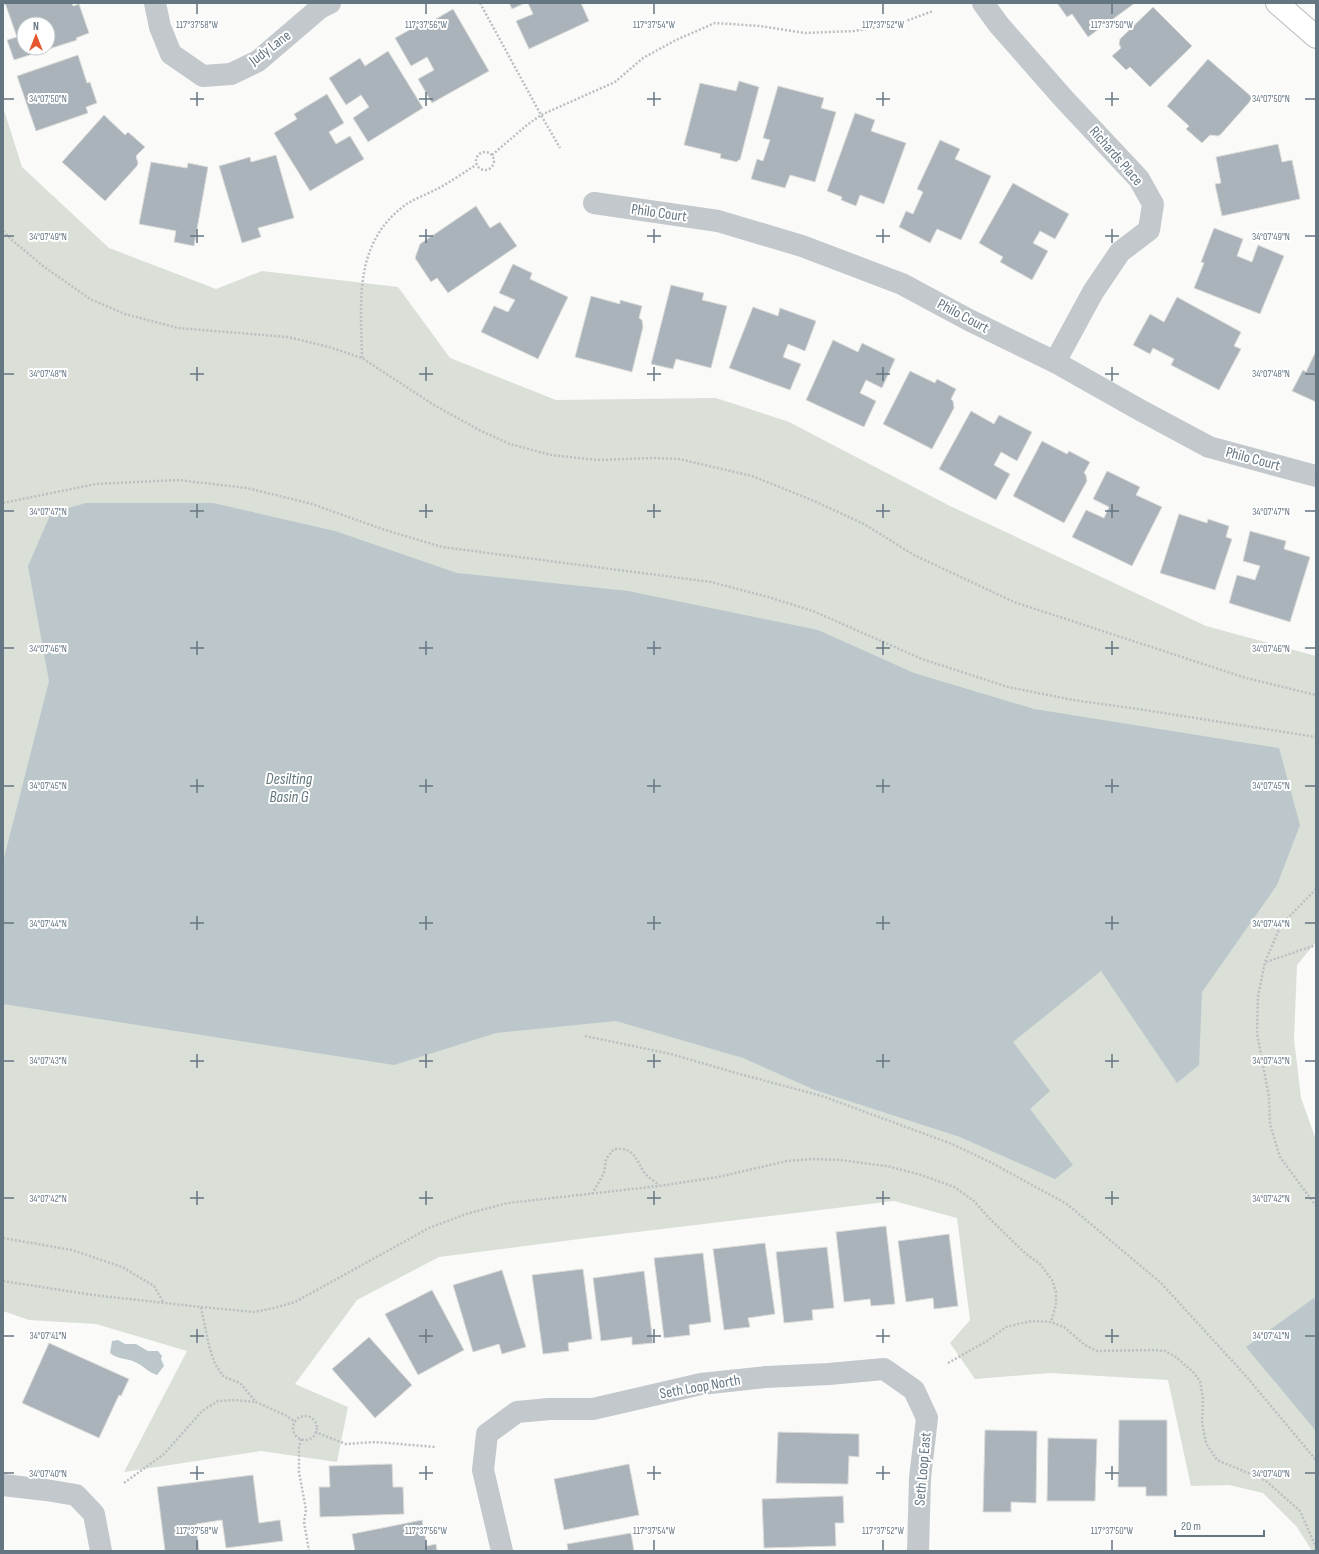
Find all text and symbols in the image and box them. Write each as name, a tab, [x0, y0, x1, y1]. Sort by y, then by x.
north arrow	[16, 16, 56, 56]
text: 117°37'58"W	[176, 19, 219, 31]
text: 117°37'56"W	[405, 19, 448, 31]
text: 117°37'54"W	[633, 19, 675, 31]
text: 117°37'52"W	[862, 19, 904, 31]
text: 117°37'50"W	[1091, 19, 1134, 31]
text: N	[33, 20, 39, 33]
street label: Judy Lane	[244, 26, 295, 71]
text: 34°07'50"N	[29, 93, 67, 105]
text: 34°07'50"N	[1252, 93, 1290, 105]
street label: Richards Place	[1085, 122, 1147, 190]
street label: Philo Court	[630, 200, 688, 226]
text: 34°07'49"N	[29, 231, 67, 243]
text: 34°07'49"N	[1252, 231, 1290, 243]
street label: Philo Court	[934, 295, 992, 338]
text: 34°07'48"N	[29, 368, 67, 380]
text: 34°07'48"N	[1252, 368, 1290, 380]
street label: Philo Court	[1224, 443, 1283, 475]
text: 34°07'47"N	[29, 506, 67, 518]
text: 34°07'47"N	[1252, 506, 1290, 518]
text: 34°07'46"N	[29, 643, 67, 655]
text: 34°07'46"N	[1252, 643, 1290, 655]
water label: Desilting Basin G	[266, 770, 313, 807]
text: 34°07'45"N	[29, 780, 67, 792]
text: 34°07'45"N	[1252, 780, 1290, 792]
text: 34°07'44"N	[29, 918, 67, 930]
text: 34°07'44"N	[1252, 918, 1290, 930]
text: 34°07'43"N	[29, 1055, 67, 1067]
text: 34°07'43"N	[1252, 1055, 1290, 1067]
text: 34°07'42"N	[29, 1193, 67, 1205]
text: 34°07'42"N	[1252, 1193, 1290, 1205]
text: 34°07'41"N	[30, 1330, 66, 1342]
text: 34°07'41"N	[1253, 1330, 1289, 1342]
street label: Seth Loop North	[658, 1371, 742, 1403]
street label: Seth Loop East	[910, 1431, 936, 1507]
text: 34°07'40"N	[29, 1468, 67, 1480]
text: 34°07'40"N	[1252, 1468, 1290, 1480]
scale bar	[1175, 1512, 1264, 1538]
text: 20 m	[1181, 1519, 1201, 1534]
text: 117°37'58"W	[176, 1525, 219, 1537]
text: 117°37'56"W	[405, 1525, 448, 1537]
text: 117°37'54"W	[633, 1525, 675, 1537]
text: 117°37'52"W	[862, 1525, 904, 1537]
text: 117°37'50"W	[1091, 1525, 1134, 1537]

